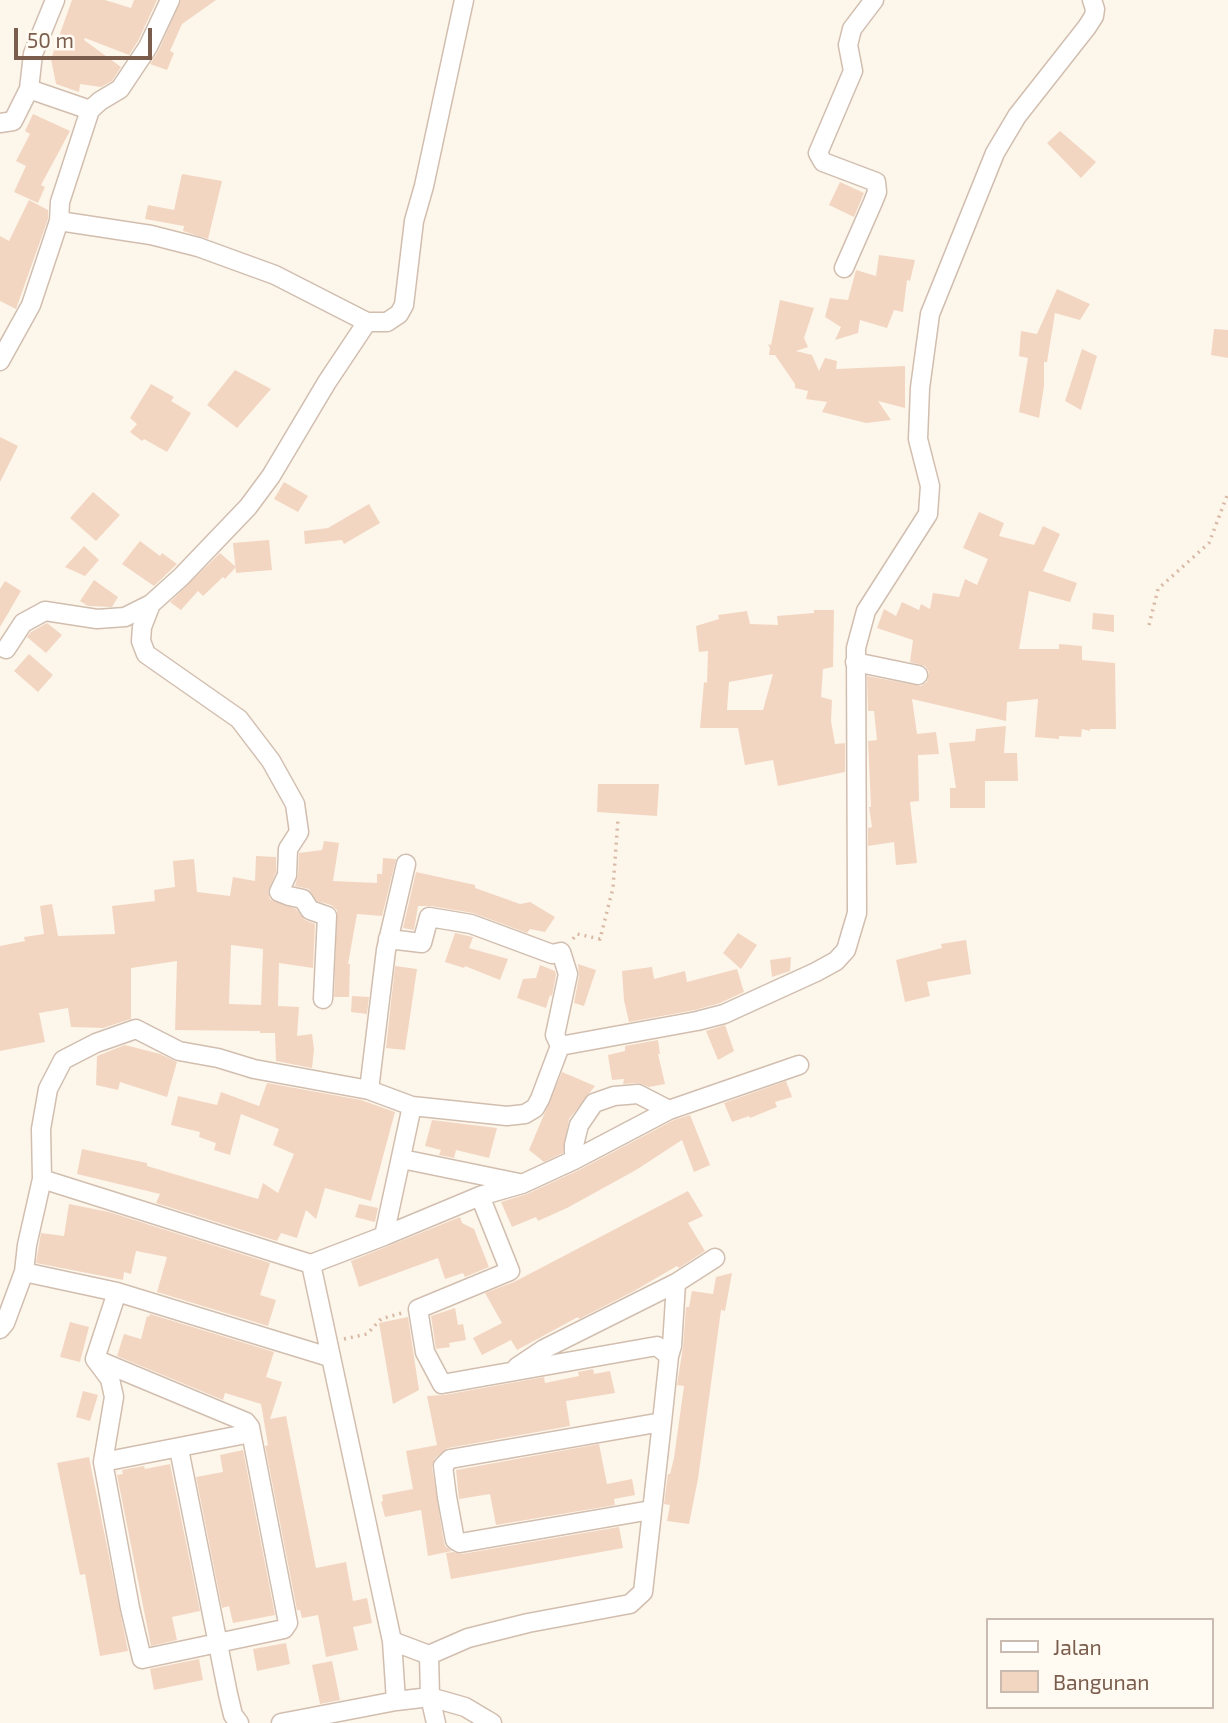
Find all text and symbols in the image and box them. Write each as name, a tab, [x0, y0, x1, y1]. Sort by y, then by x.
scale bar	[18, 14, 156, 58]
text: 50 m	[27, 27, 74, 52]
legend	[986, 1618, 1214, 1709]
text: Jalan	[1053, 1634, 1102, 1659]
text: Bangunan	[1053, 1669, 1149, 1694]

